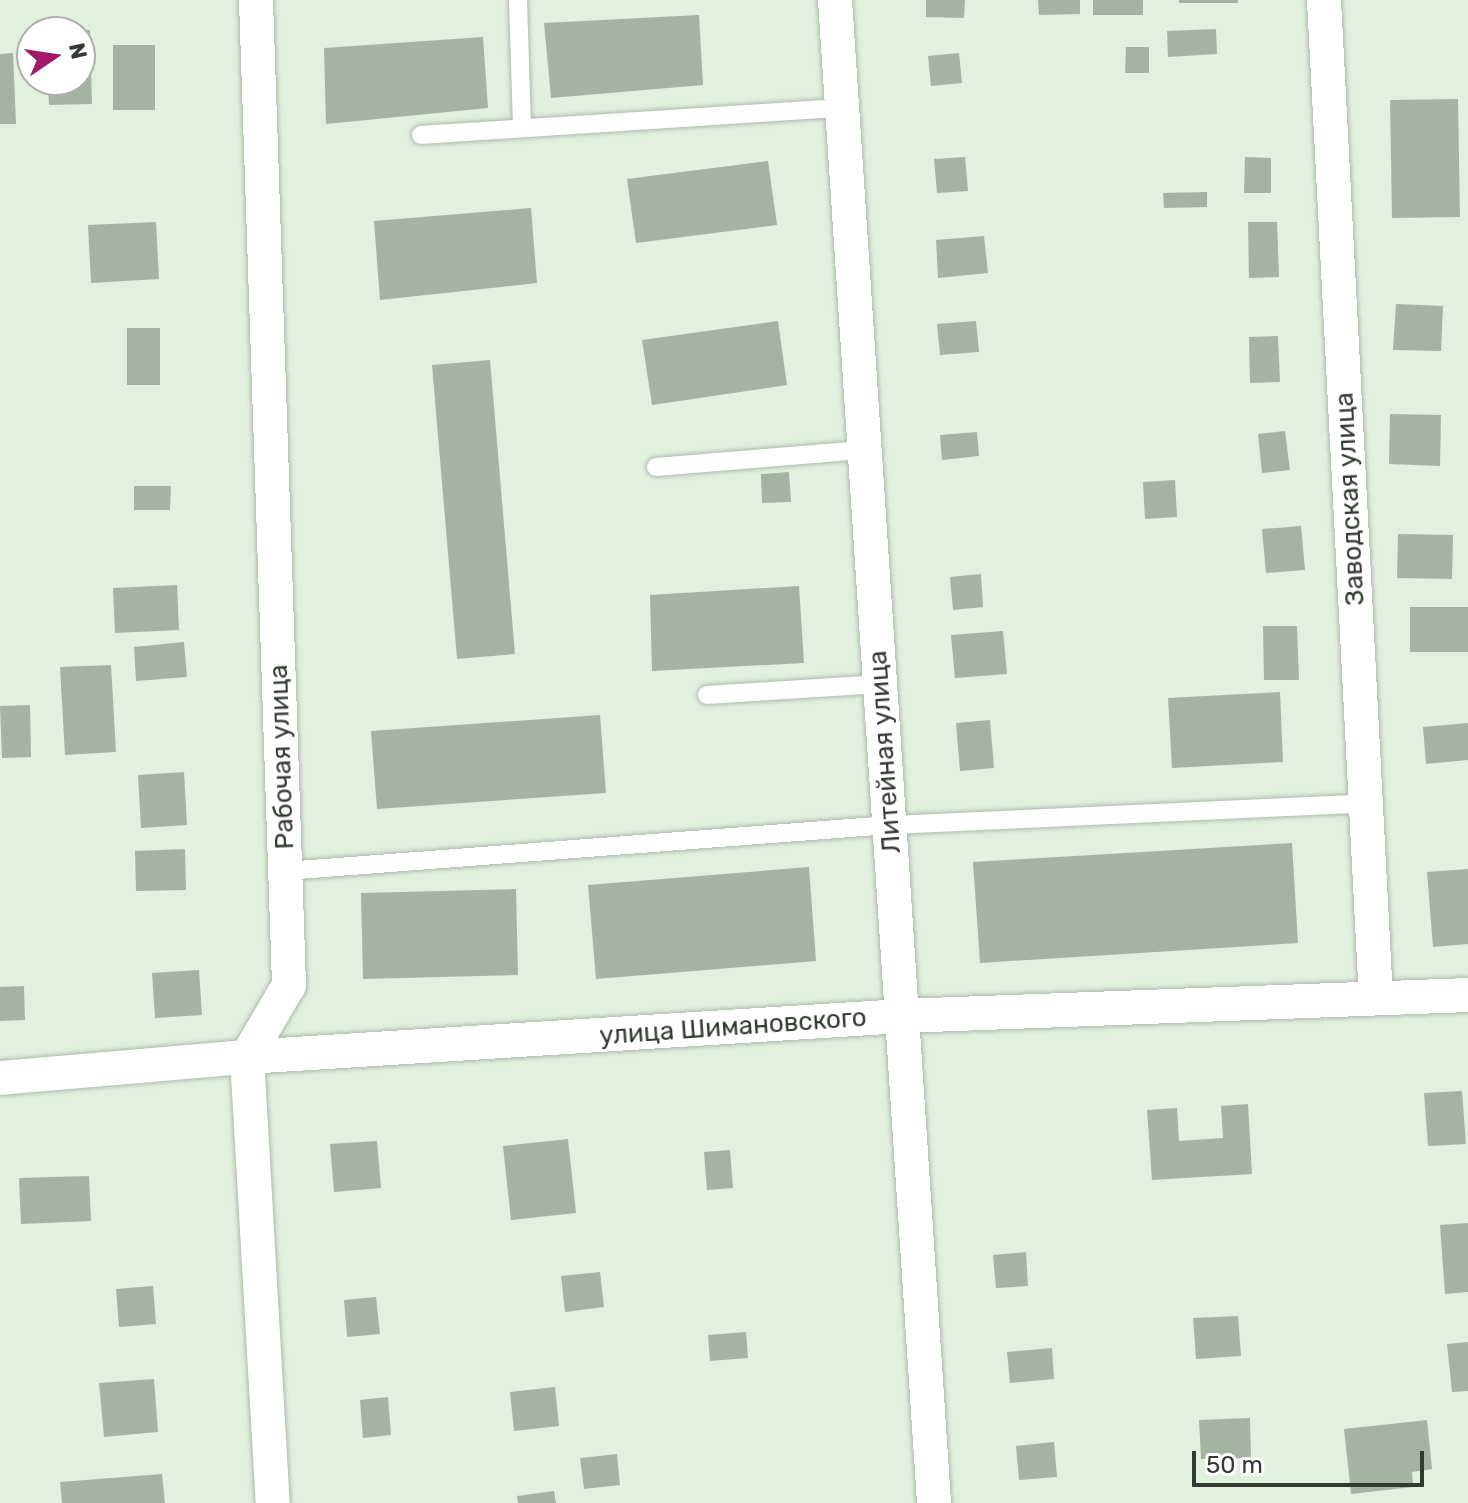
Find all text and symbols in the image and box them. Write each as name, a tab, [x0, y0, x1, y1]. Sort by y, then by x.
north arrow	[16, 16, 96, 96]
text: N	[63, 40, 93, 62]
street label: Заводская улица	[1329, 392, 1371, 606]
street label: Литейная улица	[862, 649, 908, 855]
street label: Рабочая улица	[263, 664, 301, 850]
street label: улица Шимановского	[598, 1002, 868, 1052]
scale bar	[1196, 1435, 1428, 1485]
text: 50 m	[1206, 1451, 1263, 1479]

